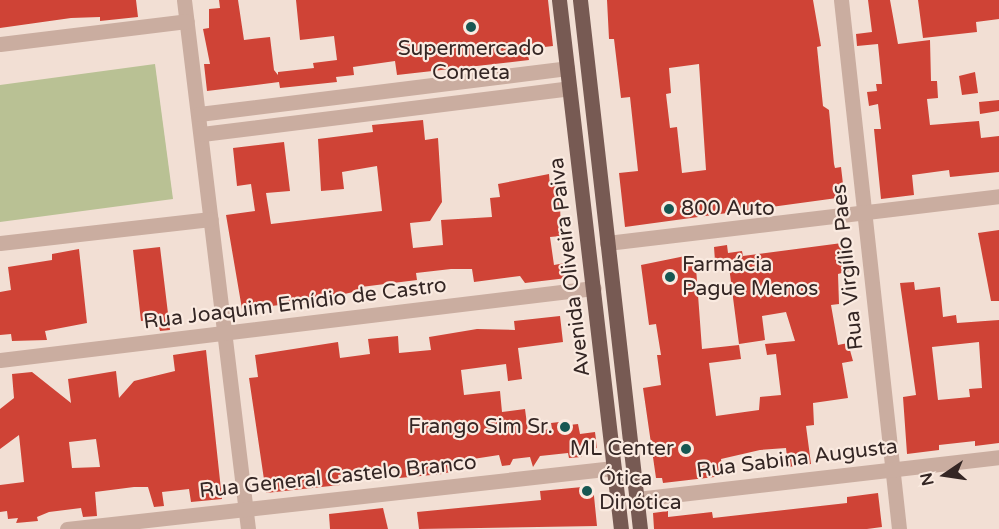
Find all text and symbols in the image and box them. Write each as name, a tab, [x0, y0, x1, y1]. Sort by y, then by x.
marker: Supermercado Cometa	[464, 20, 478, 34]
place label: Supermercado Cometa	[398, 36, 544, 86]
street label: Avenida Oliveira Paiva	[544, 156, 596, 378]
street label: Rua Virgílio Paes	[827, 183, 869, 351]
place label: 800 Auto	[681, 196, 775, 222]
marker: 800 Auto	[662, 202, 676, 216]
place label: Farmácia Pague Menos	[682, 252, 818, 302]
marker: Farmácia Pague Menos	[663, 270, 677, 284]
street label: Rua Joaquim Emídio de Castro	[142, 273, 448, 335]
place label: Frango Sim Sr.	[408, 414, 553, 440]
marker: Frango Sim Sr.	[558, 420, 572, 434]
street label: Rua Sabina Augusta	[695, 434, 899, 484]
place label: ML Center	[570, 436, 674, 462]
marker: ML Center	[679, 442, 693, 456]
north arrow	[915, 445, 975, 505]
street label: Rua General Castelo Branco	[198, 450, 478, 504]
place label: Ótica Dinótica	[599, 466, 682, 516]
text: N	[916, 471, 939, 488]
marker: Ótica Dinótica	[580, 484, 594, 498]

